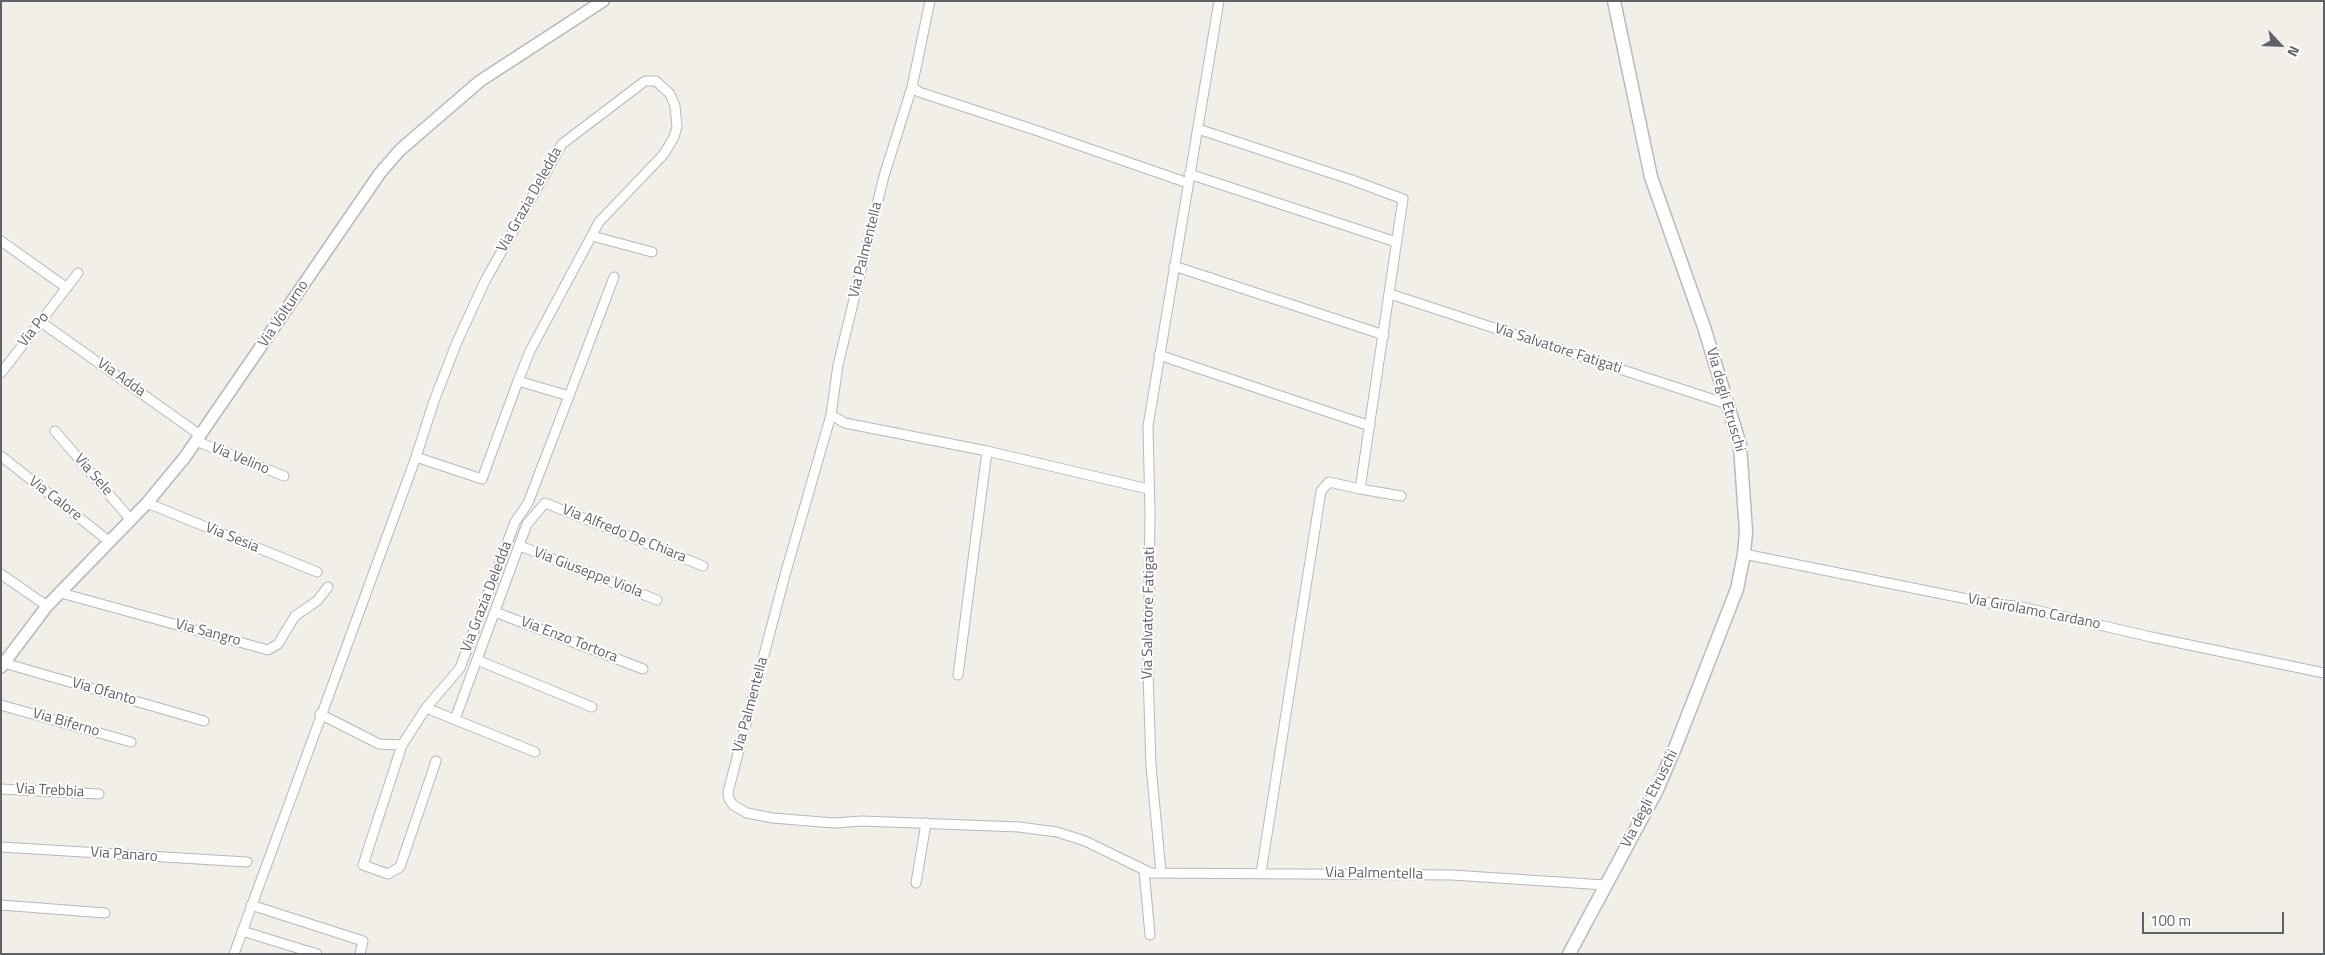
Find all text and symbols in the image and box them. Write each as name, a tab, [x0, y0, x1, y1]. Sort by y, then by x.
north arrow	[2255, 20, 2305, 70]
text: N	[2282, 43, 2306, 60]
street label: Via Grazia Deledda	[494, 144, 566, 256]
street label: Via Palmentella	[845, 200, 887, 300]
street label: Via Volturno	[255, 277, 313, 351]
street label: Via Po	[15, 309, 53, 351]
street label: Via Salvatore Fatigati	[1492, 320, 1624, 378]
street label: Via degli Etruschi	[1702, 346, 1748, 454]
street label: Via Adda	[93, 355, 149, 401]
street label: Via Velino	[208, 439, 272, 479]
street label: Via Sele	[70, 450, 116, 500]
street label: Via Calore	[25, 473, 85, 525]
street label: Via Alfredo De Chiara	[559, 501, 689, 567]
street label: Via Sesia	[203, 519, 261, 557]
street label: Via Grazia Deledda	[458, 539, 516, 655]
street label: Via Giuseppe Viola	[531, 544, 645, 602]
street label: Via Salvatore Fatigati	[1139, 546, 1159, 680]
street label: Via Girolamo Cardano	[1966, 590, 2102, 634]
street label: Via Enzo Tortora	[518, 613, 620, 667]
street label: Via Sangro	[173, 616, 243, 650]
street label: Via Palmentella	[730, 655, 772, 755]
street label: Via Ofanto	[70, 674, 138, 710]
street label: Via Biferno	[30, 705, 102, 741]
street label: Via degli Etruschi	[1618, 747, 1682, 851]
street label: Via Trebbia	[15, 780, 85, 802]
street label: Via Panaro	[90, 844, 158, 866]
street label: Via Palmentella	[1325, 864, 1423, 884]
scale bar	[2145, 902, 2288, 934]
text: 100 m	[2150, 909, 2191, 932]

